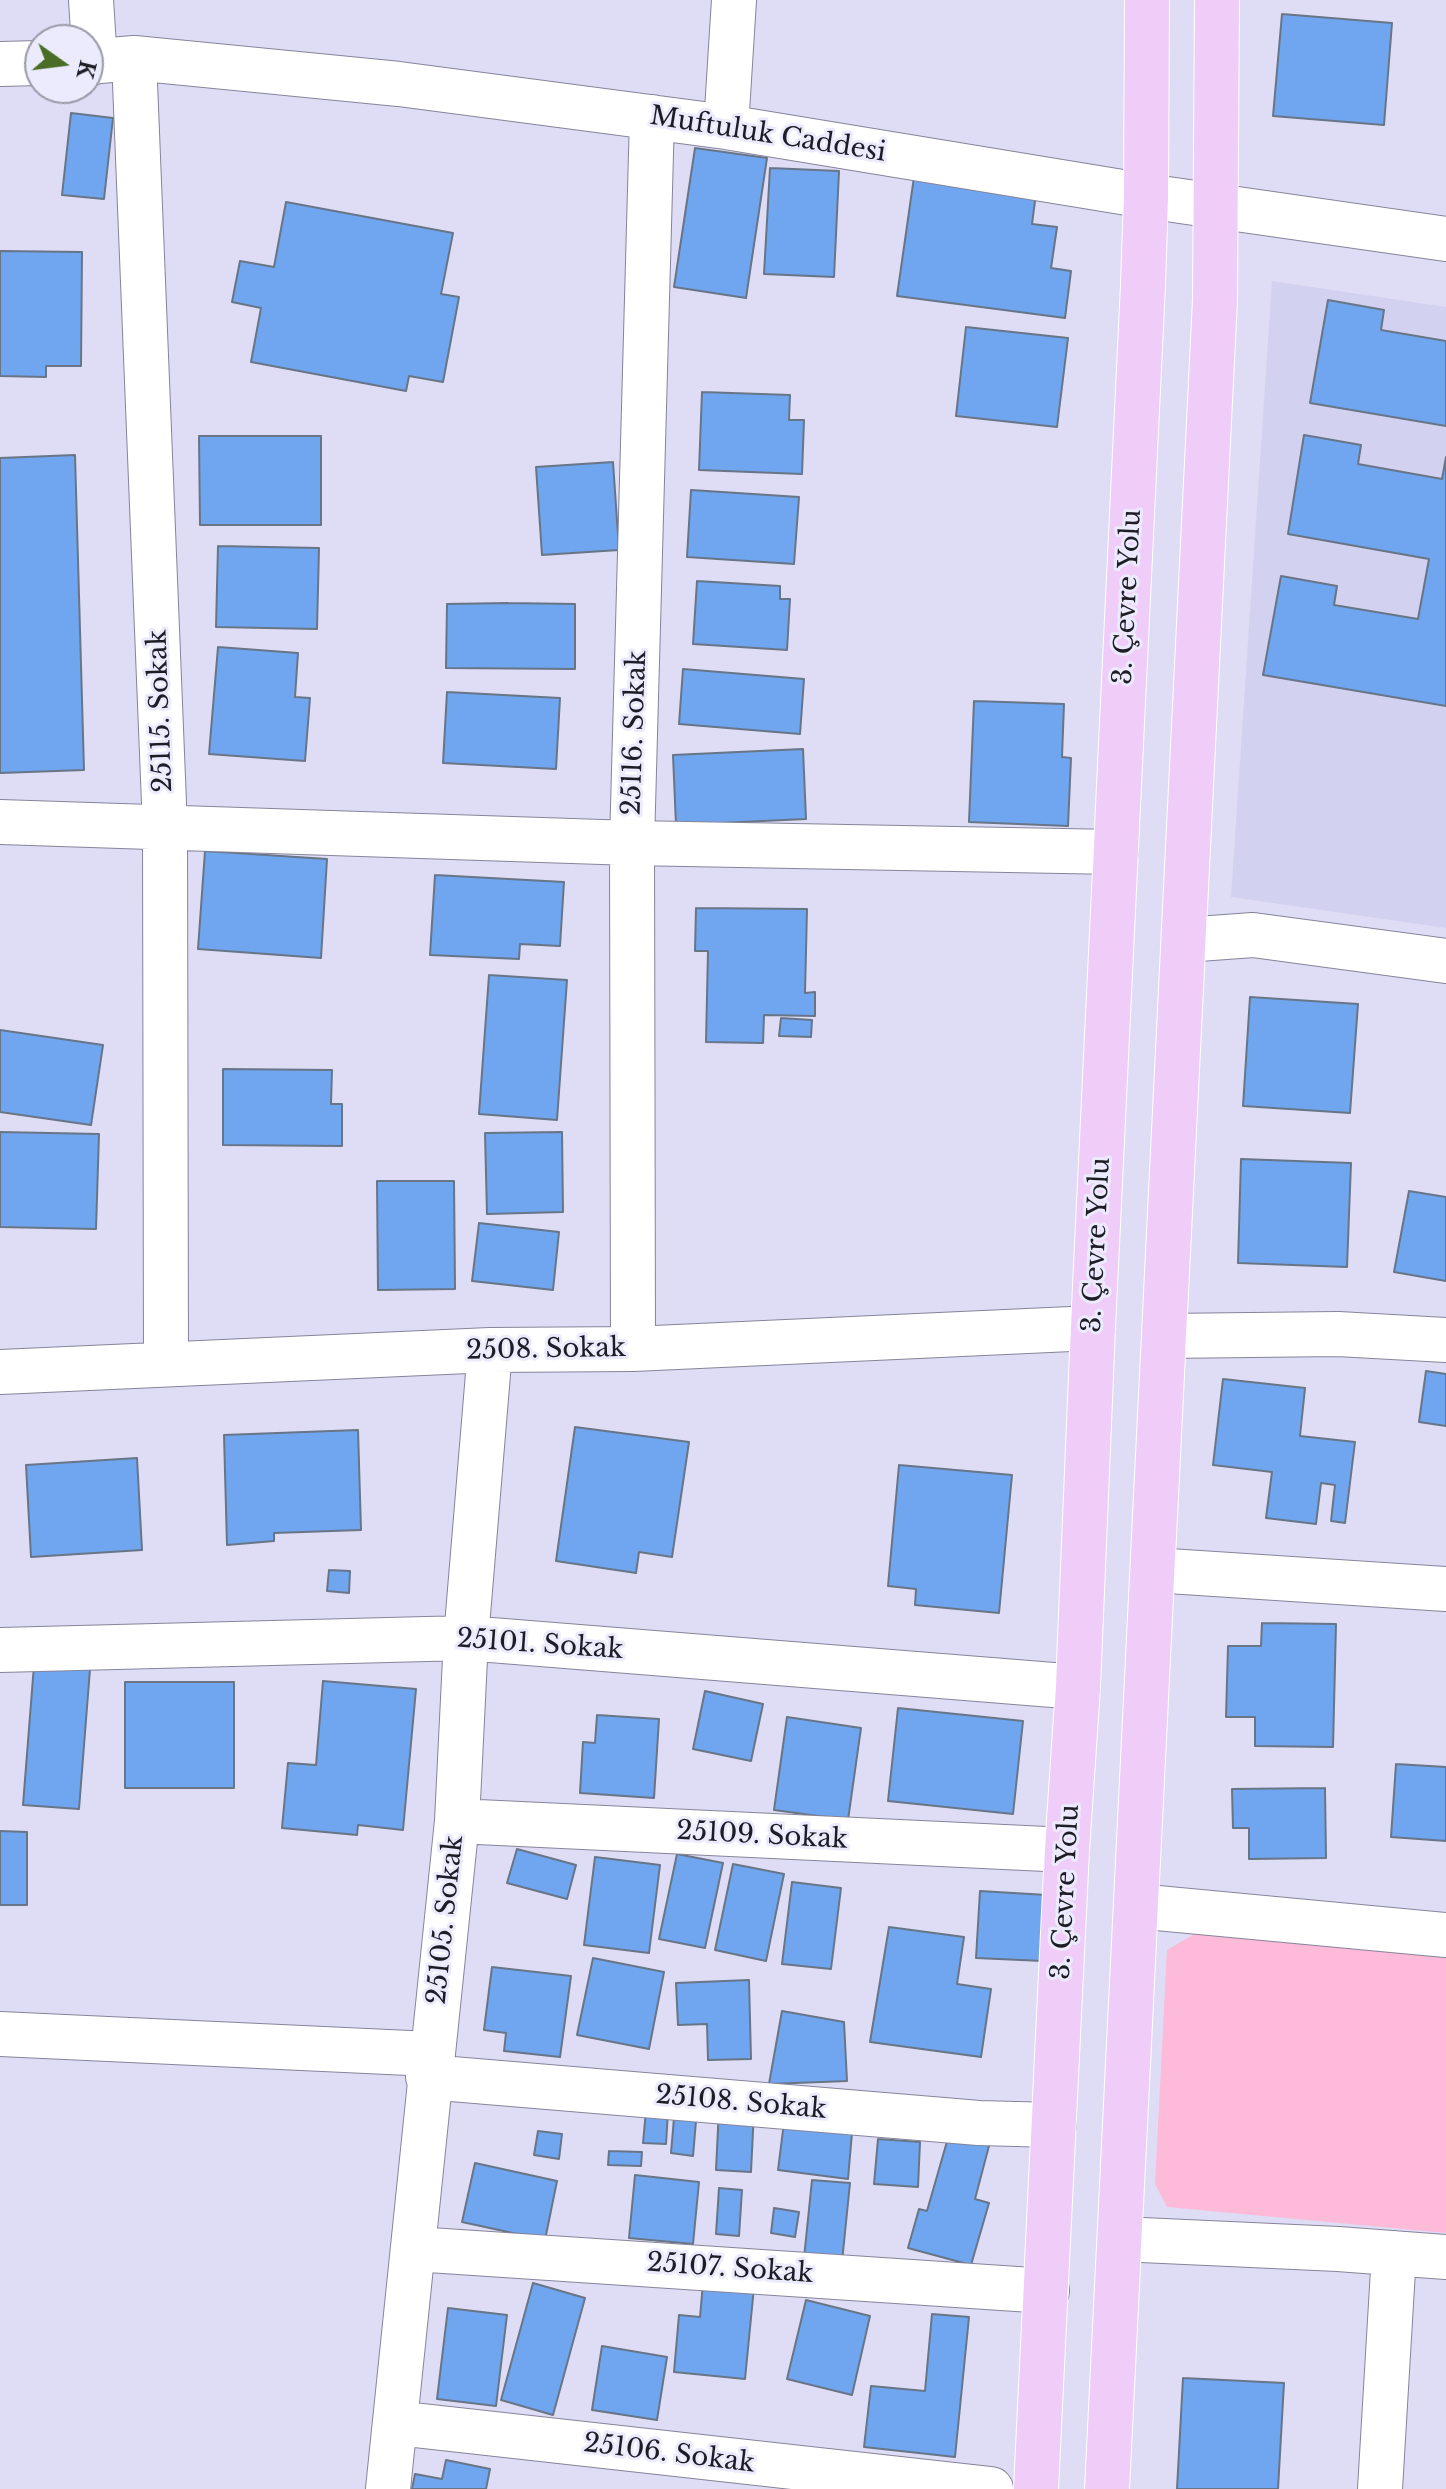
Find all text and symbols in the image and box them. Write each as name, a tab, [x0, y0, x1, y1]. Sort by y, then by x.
north arrow	[24, 24, 104, 104]
text: K	[71, 57, 101, 81]
street label: Muftuluk Caddesi	[648, 101, 888, 169]
street label: 3. Çevre Yolu	[1108, 509, 1148, 685]
street label: 25115. Sokak	[143, 629, 179, 793]
street label: 25116. Sokak	[617, 650, 653, 816]
street label: 3. Çevre Yolu	[1077, 1157, 1117, 1333]
street label: 2508. Sokak	[466, 1333, 626, 1367]
street label: 25101. Sokak	[456, 1624, 624, 1666]
street label: 3. Çevre Yolu	[1046, 1804, 1086, 1980]
street label: 25109. Sokak	[676, 1816, 848, 1856]
street label: 25105. Sokak	[422, 1834, 470, 2006]
street label: 25108. Sokak	[654, 2080, 828, 2126]
street label: 25107. Sokak	[646, 2248, 814, 2290]
street label: 25106. Sokak	[582, 2428, 756, 2480]

